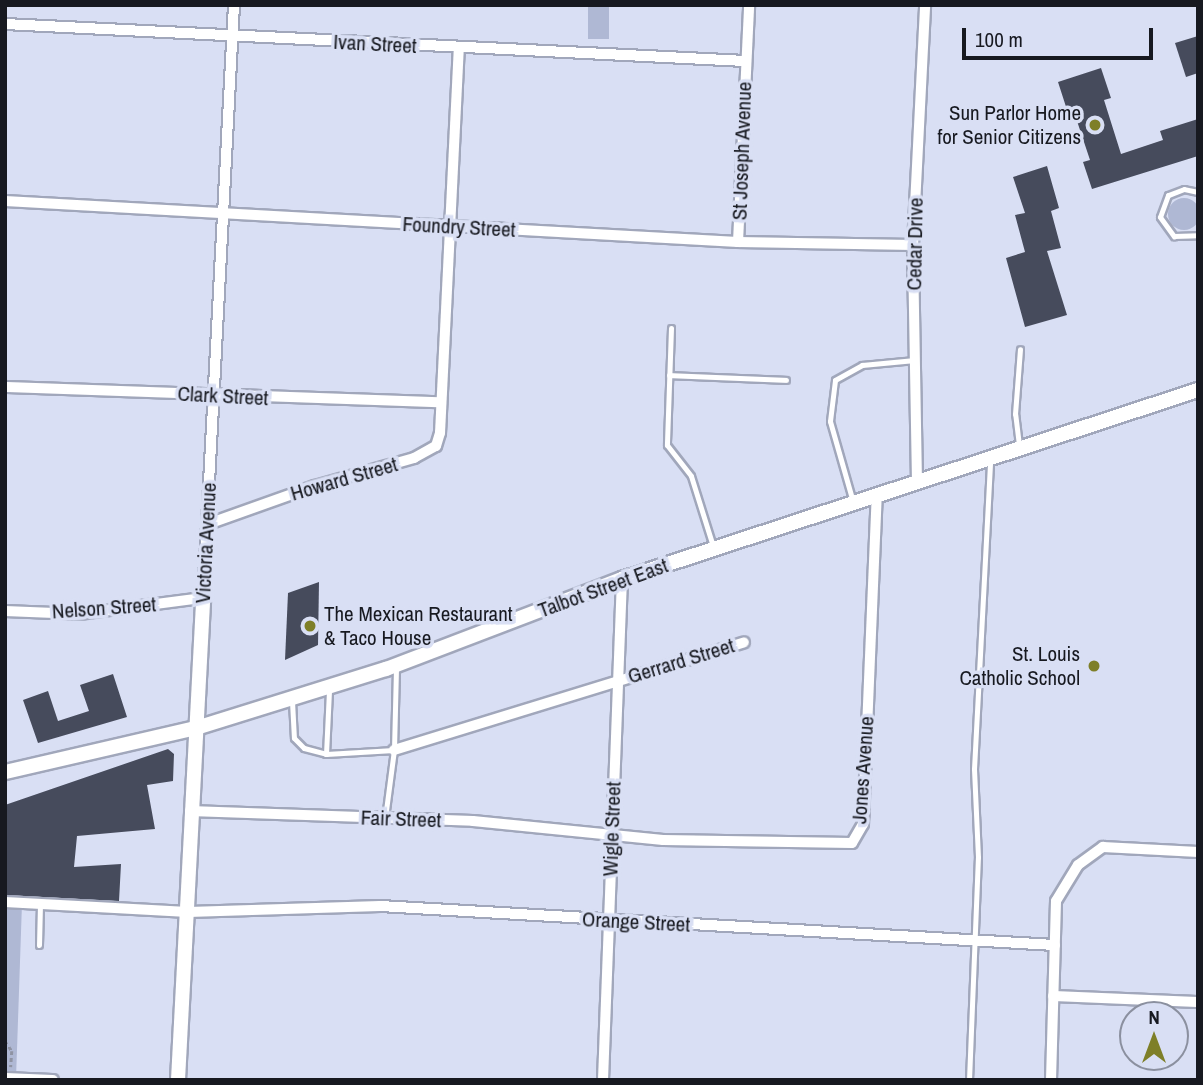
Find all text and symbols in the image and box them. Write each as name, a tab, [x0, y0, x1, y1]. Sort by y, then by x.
scale bar	[965, 14, 1156, 58]
text: 100 m	[975, 25, 1023, 54]
street label: Ivan Street	[333, 29, 417, 59]
street label: St Joseph Avenue	[727, 81, 757, 221]
place label: Sun Parlor Home for Senior Citizens	[937, 100, 1081, 150]
marker: Sun Parlor Home for Senior Citizens	[1087, 117, 1103, 133]
street label: Cedar Drive	[902, 197, 928, 291]
street label: Foundry Street	[402, 211, 516, 243]
street label: Clark Street	[177, 381, 269, 411]
street label: Howard Street	[288, 452, 400, 506]
street label: Victoria Avenue	[190, 481, 222, 605]
street label: Talbot Street East	[535, 553, 671, 623]
street label: Nelson Street	[51, 592, 157, 624]
place label: The Mexican Restaurant & Taco House	[324, 601, 513, 651]
marker: The Mexican Restaurant & Taco House	[302, 618, 318, 634]
street label: Gerrard Street	[625, 633, 737, 689]
place label: St. Louis Catholic School	[959, 641, 1080, 691]
marker: St. Louis Catholic School	[1086, 658, 1102, 674]
street label: Jones Avenue	[847, 715, 879, 825]
street label: Wigle Street	[598, 781, 626, 877]
street label: Fair Street	[360, 805, 442, 833]
street label: Orange Street	[581, 907, 691, 937]
north arrow	[1119, 1001, 1189, 1071]
text: N	[1148, 1004, 1160, 1030]

